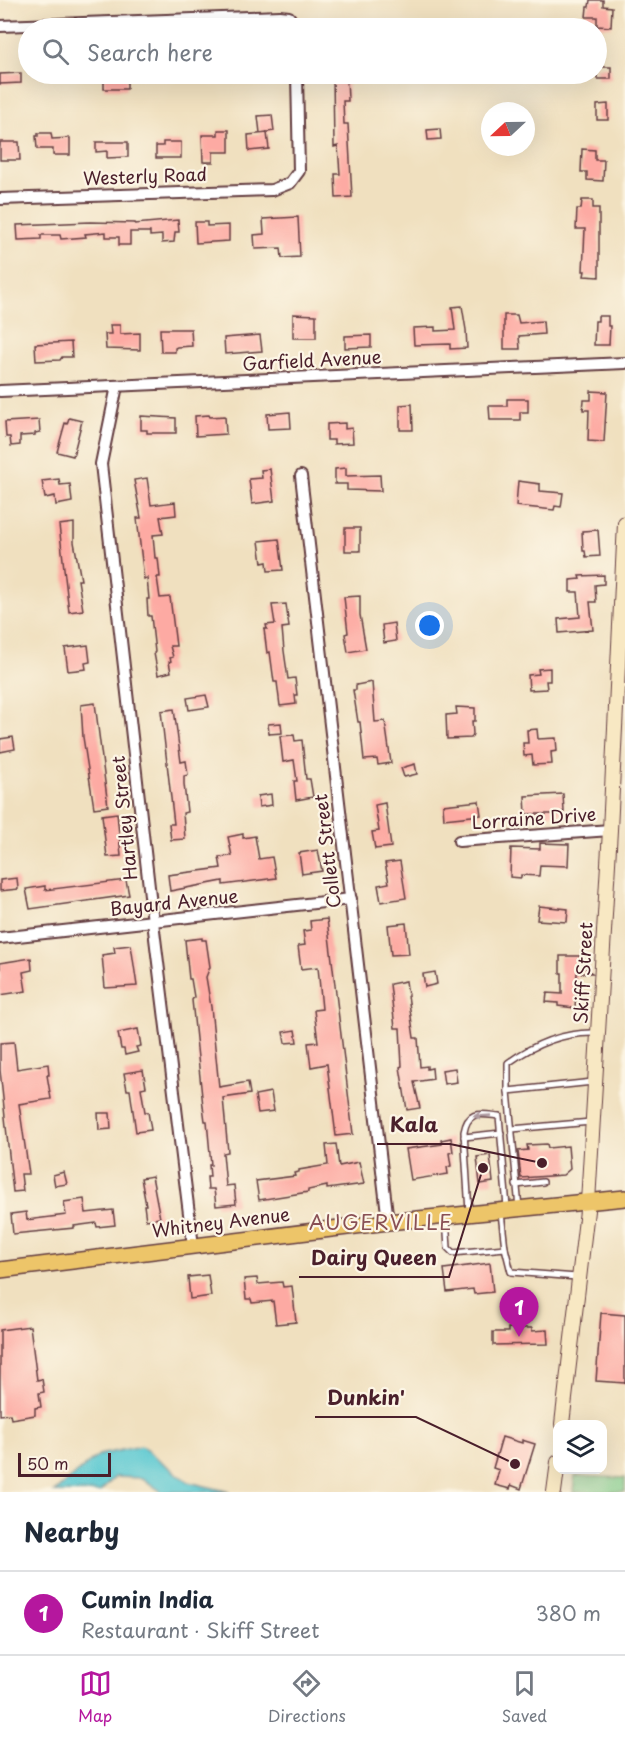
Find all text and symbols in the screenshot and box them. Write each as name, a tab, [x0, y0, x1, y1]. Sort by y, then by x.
search box	[18, 18, 607, 84]
icon: search	[39, 35, 72, 68]
text: Search here	[87, 35, 213, 68]
north arrow	[481, 102, 535, 156]
street label: Westerly Road	[83, 160, 207, 191]
street label: Garfield Avenue	[242, 342, 382, 377]
your location	[415, 611, 444, 640]
street label: Hartley Street	[104, 755, 143, 882]
street label: Collett Street	[306, 792, 347, 910]
street label: Lorraine Drive	[471, 800, 597, 835]
street label: Bayard Avenue	[108, 881, 240, 922]
street label: Skiff Street	[566, 921, 599, 1025]
callout: Kala	[377, 1106, 450, 1144]
text: Kala	[390, 1109, 438, 1139]
one-way arrow	[473, 1111, 492, 1120]
street label: Whitney Avenue	[150, 1200, 291, 1243]
district label: AUGERVILLE	[309, 1207, 453, 1237]
callout: Dairy Queen	[299, 1239, 449, 1277]
text: Dairy Queen	[311, 1242, 437, 1272]
pin: 1	[500, 1288, 538, 1337]
callout: Dunkin'	[315, 1379, 416, 1417]
text: Dunkin'	[327, 1382, 405, 1412]
map controls	[553, 1420, 607, 1474]
button: layers	[553, 1420, 607, 1474]
scale bar	[18, 1450, 111, 1478]
text: 50 m	[27, 1451, 68, 1475]
text: Nearby	[24, 1512, 119, 1551]
text: Cumin India	[81, 1582, 214, 1615]
text: 1	[39, 1598, 48, 1628]
text: 380 m	[535, 1598, 601, 1628]
text: Restaurant · Skiff Street	[81, 1615, 319, 1645]
tab: Map	[78, 1667, 112, 1727]
tab: Directions	[268, 1667, 346, 1727]
tab: Saved	[502, 1667, 547, 1727]

